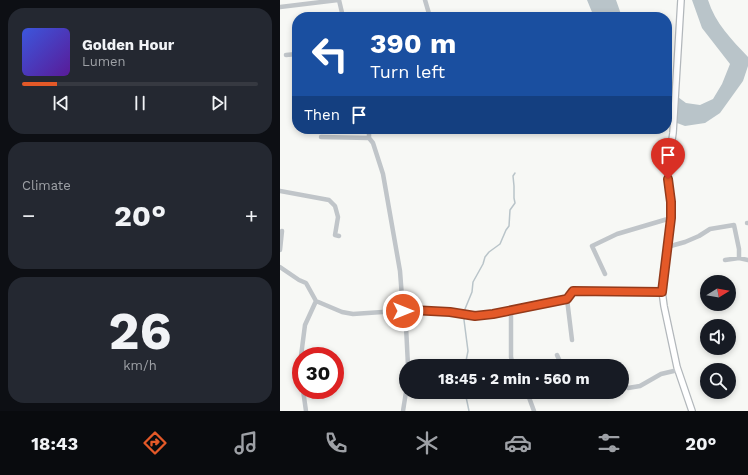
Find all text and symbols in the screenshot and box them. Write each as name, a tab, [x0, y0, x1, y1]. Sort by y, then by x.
text: 390 m	[370, 27, 456, 60]
icon: left	[304, 28, 356, 80]
text: Golden Hour	[82, 36, 174, 54]
text: Lumen	[82, 54, 126, 69]
text: Turn left	[370, 61, 445, 82]
icon: previous	[50, 92, 72, 114]
icon: pause	[129, 92, 151, 114]
icon: next	[208, 92, 230, 114]
icon: arrive	[348, 104, 370, 126]
text: Then	[304, 106, 340, 124]
pin	[651, 138, 685, 179]
icon: arrive	[657, 144, 679, 166]
text: Climate	[22, 178, 71, 193]
text: 20°	[114, 198, 166, 233]
text: −	[22, 203, 35, 228]
text: +	[245, 203, 258, 228]
north arrow	[700, 275, 736, 311]
map controls	[700, 275, 736, 399]
position arrow	[382, 290, 424, 332]
text: 26	[108, 301, 172, 362]
button: sound	[700, 319, 736, 355]
speed limit sign: 30	[292, 347, 344, 399]
text: km/h	[123, 358, 157, 373]
button: search	[700, 363, 736, 399]
text: 18:45 · 2 min · 560 m	[438, 370, 590, 388]
icon: directions	[141, 429, 169, 457]
icon: music	[232, 429, 260, 457]
icon: phone	[322, 429, 350, 457]
icon: climate	[413, 429, 441, 457]
icon: car	[504, 429, 532, 457]
icon: filters	[595, 429, 623, 457]
text: 18:43	[31, 433, 78, 454]
text: 20°	[685, 433, 717, 454]

